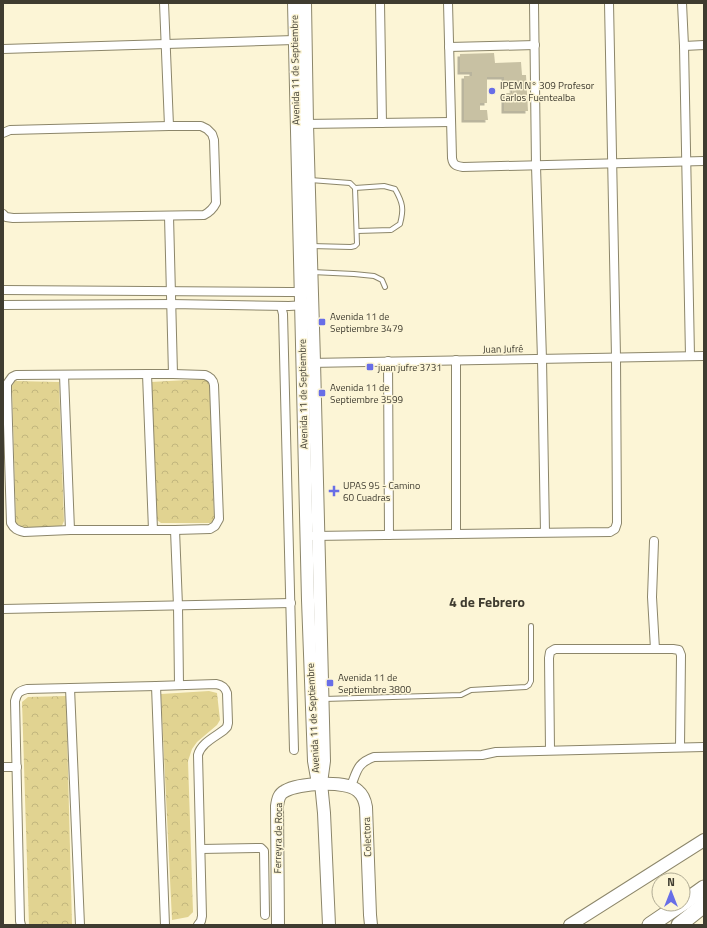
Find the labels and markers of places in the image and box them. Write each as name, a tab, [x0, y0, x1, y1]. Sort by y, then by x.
place label: IPEM N° 309 Profesor Carlos Fuentealba	[500, 78, 595, 105]
marker: IPEM N° 309 Profesor Carlos Fuentealba	[487, 86, 497, 96]
place label: Avenida 11 de Septiembre 3479	[330, 309, 403, 336]
marker: Avenida 11 de Septiembre 3479	[317, 317, 327, 327]
place label: juan jufre 3731	[377, 360, 442, 375]
marker: juan jufre 3731	[365, 362, 375, 372]
place label: Avenida 11 de Septiembre 3599	[330, 380, 403, 407]
marker: Avenida 11 de Septiembre 3599	[317, 388, 327, 398]
place label: UPAS 95 - Camino 60 Cuadras	[343, 478, 420, 505]
marker: UPAS 95 - Camino 60 Cuadras	[328, 485, 340, 497]
place label: Avenida 11 de Septiembre 3800	[338, 670, 411, 697]
marker: Avenida 11 de Septiembre 3800	[325, 678, 335, 688]

